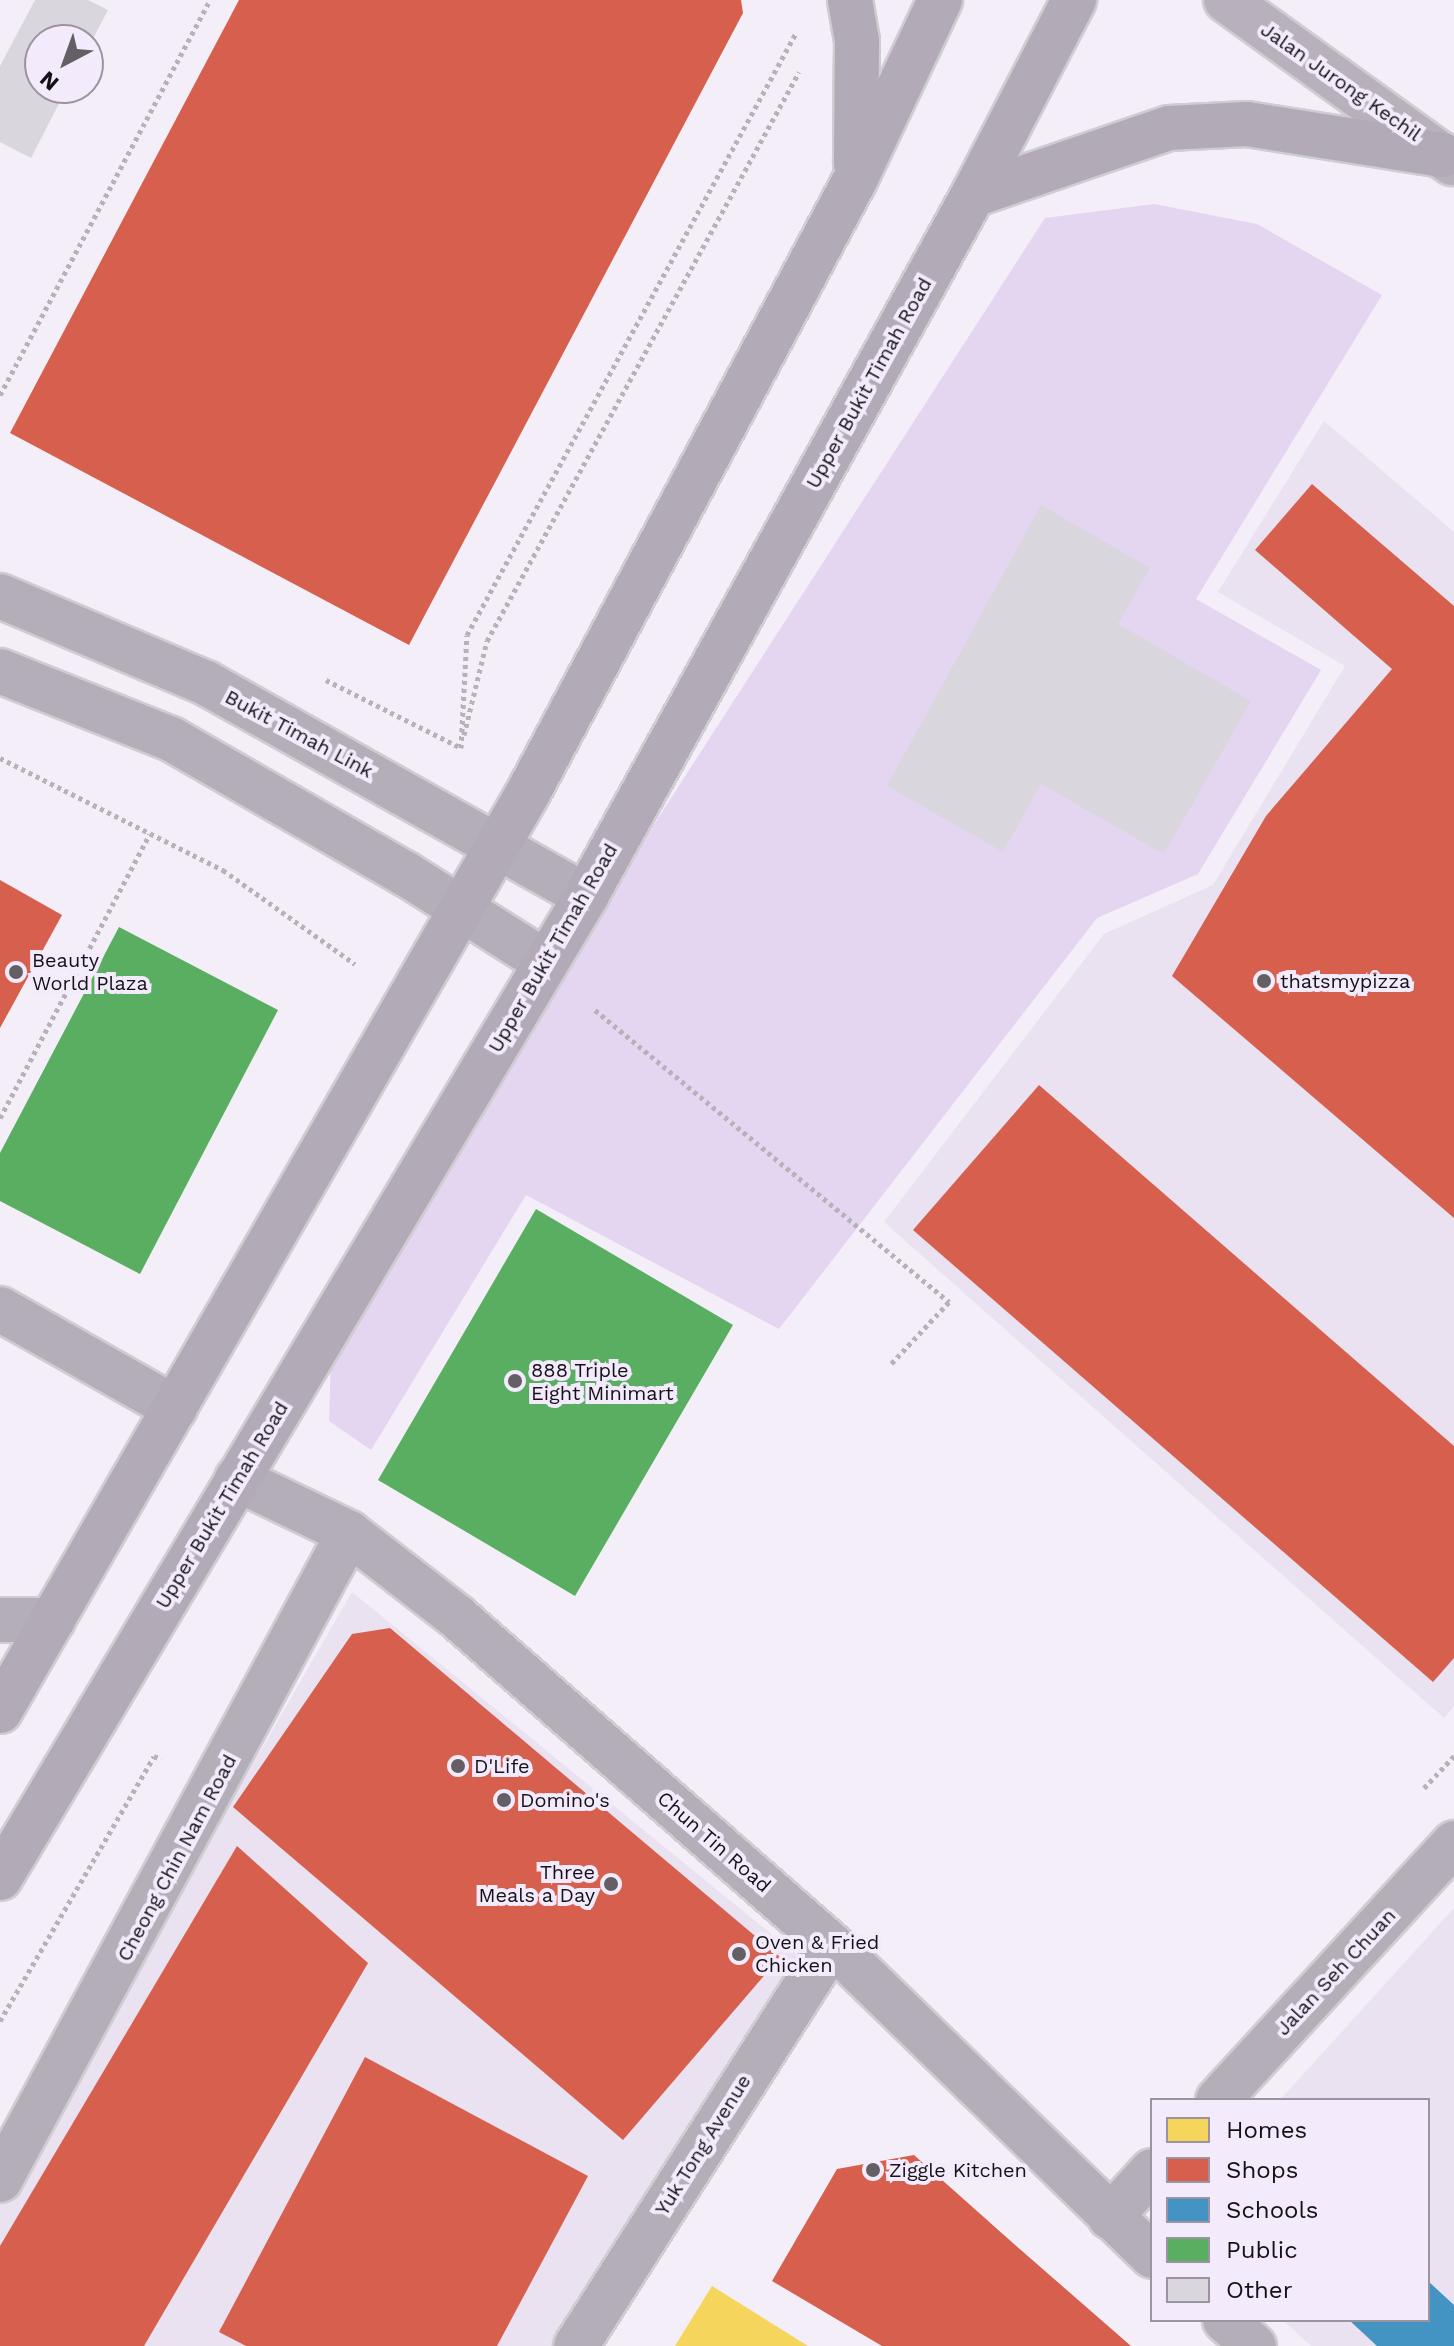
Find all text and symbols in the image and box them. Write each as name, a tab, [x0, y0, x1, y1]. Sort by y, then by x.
street label: Jalan Jurong Kechil	[1256, 17, 1426, 147]
north arrow	[24, 24, 104, 104]
text: N	[35, 66, 64, 96]
street label: Upper Bukit Timah Road	[801, 273, 937, 493]
street label: Bukit Timah Link	[221, 685, 377, 783]
street label: Upper Bukit Timah Road	[483, 839, 623, 1057]
place label: Beauty World Plaza	[32, 948, 148, 995]
marker: Beauty World Plaza	[7, 963, 25, 981]
place label: thatsmypizza	[1280, 969, 1410, 993]
marker: thatsmypizza	[1255, 972, 1273, 990]
place label: 888 Triple Eight Minimart	[531, 1358, 674, 1405]
marker: 888 Triple Eight Minimart	[506, 1372, 524, 1390]
street label: Upper Bukit Timah Road	[150, 1397, 294, 1613]
street label: Cheong Chin Nam Road	[112, 1751, 242, 1965]
place label: D'Life	[474, 1754, 529, 1778]
marker: D'Life	[449, 1757, 467, 1775]
street label: Chun Tin Road	[652, 1786, 776, 1898]
place label: Domino's	[520, 1788, 610, 1812]
marker: Domino's	[495, 1791, 513, 1809]
place label: Three Meals a Day	[478, 1860, 595, 1907]
marker: Three Meals a Day	[602, 1875, 620, 1893]
street label: Jalan Seh Chuan	[1271, 1904, 1401, 2040]
place label: Oven & Fried Chicken	[755, 1930, 879, 1977]
marker: Oven & Fried Chicken	[730, 1945, 748, 1963]
street label: Yuk Tong Avenue	[650, 2069, 756, 2221]
legend	[1150, 2098, 1430, 2322]
text: Homes	[1226, 2116, 1307, 2144]
text: Shops	[1226, 2156, 1298, 2184]
place label: Ziggle Kitchen	[889, 2158, 1027, 2182]
marker: Ziggle Kitchen	[864, 2161, 882, 2179]
text: Schools	[1226, 2196, 1318, 2224]
text: Public	[1226, 2236, 1298, 2264]
text: Other	[1226, 2276, 1293, 2304]

